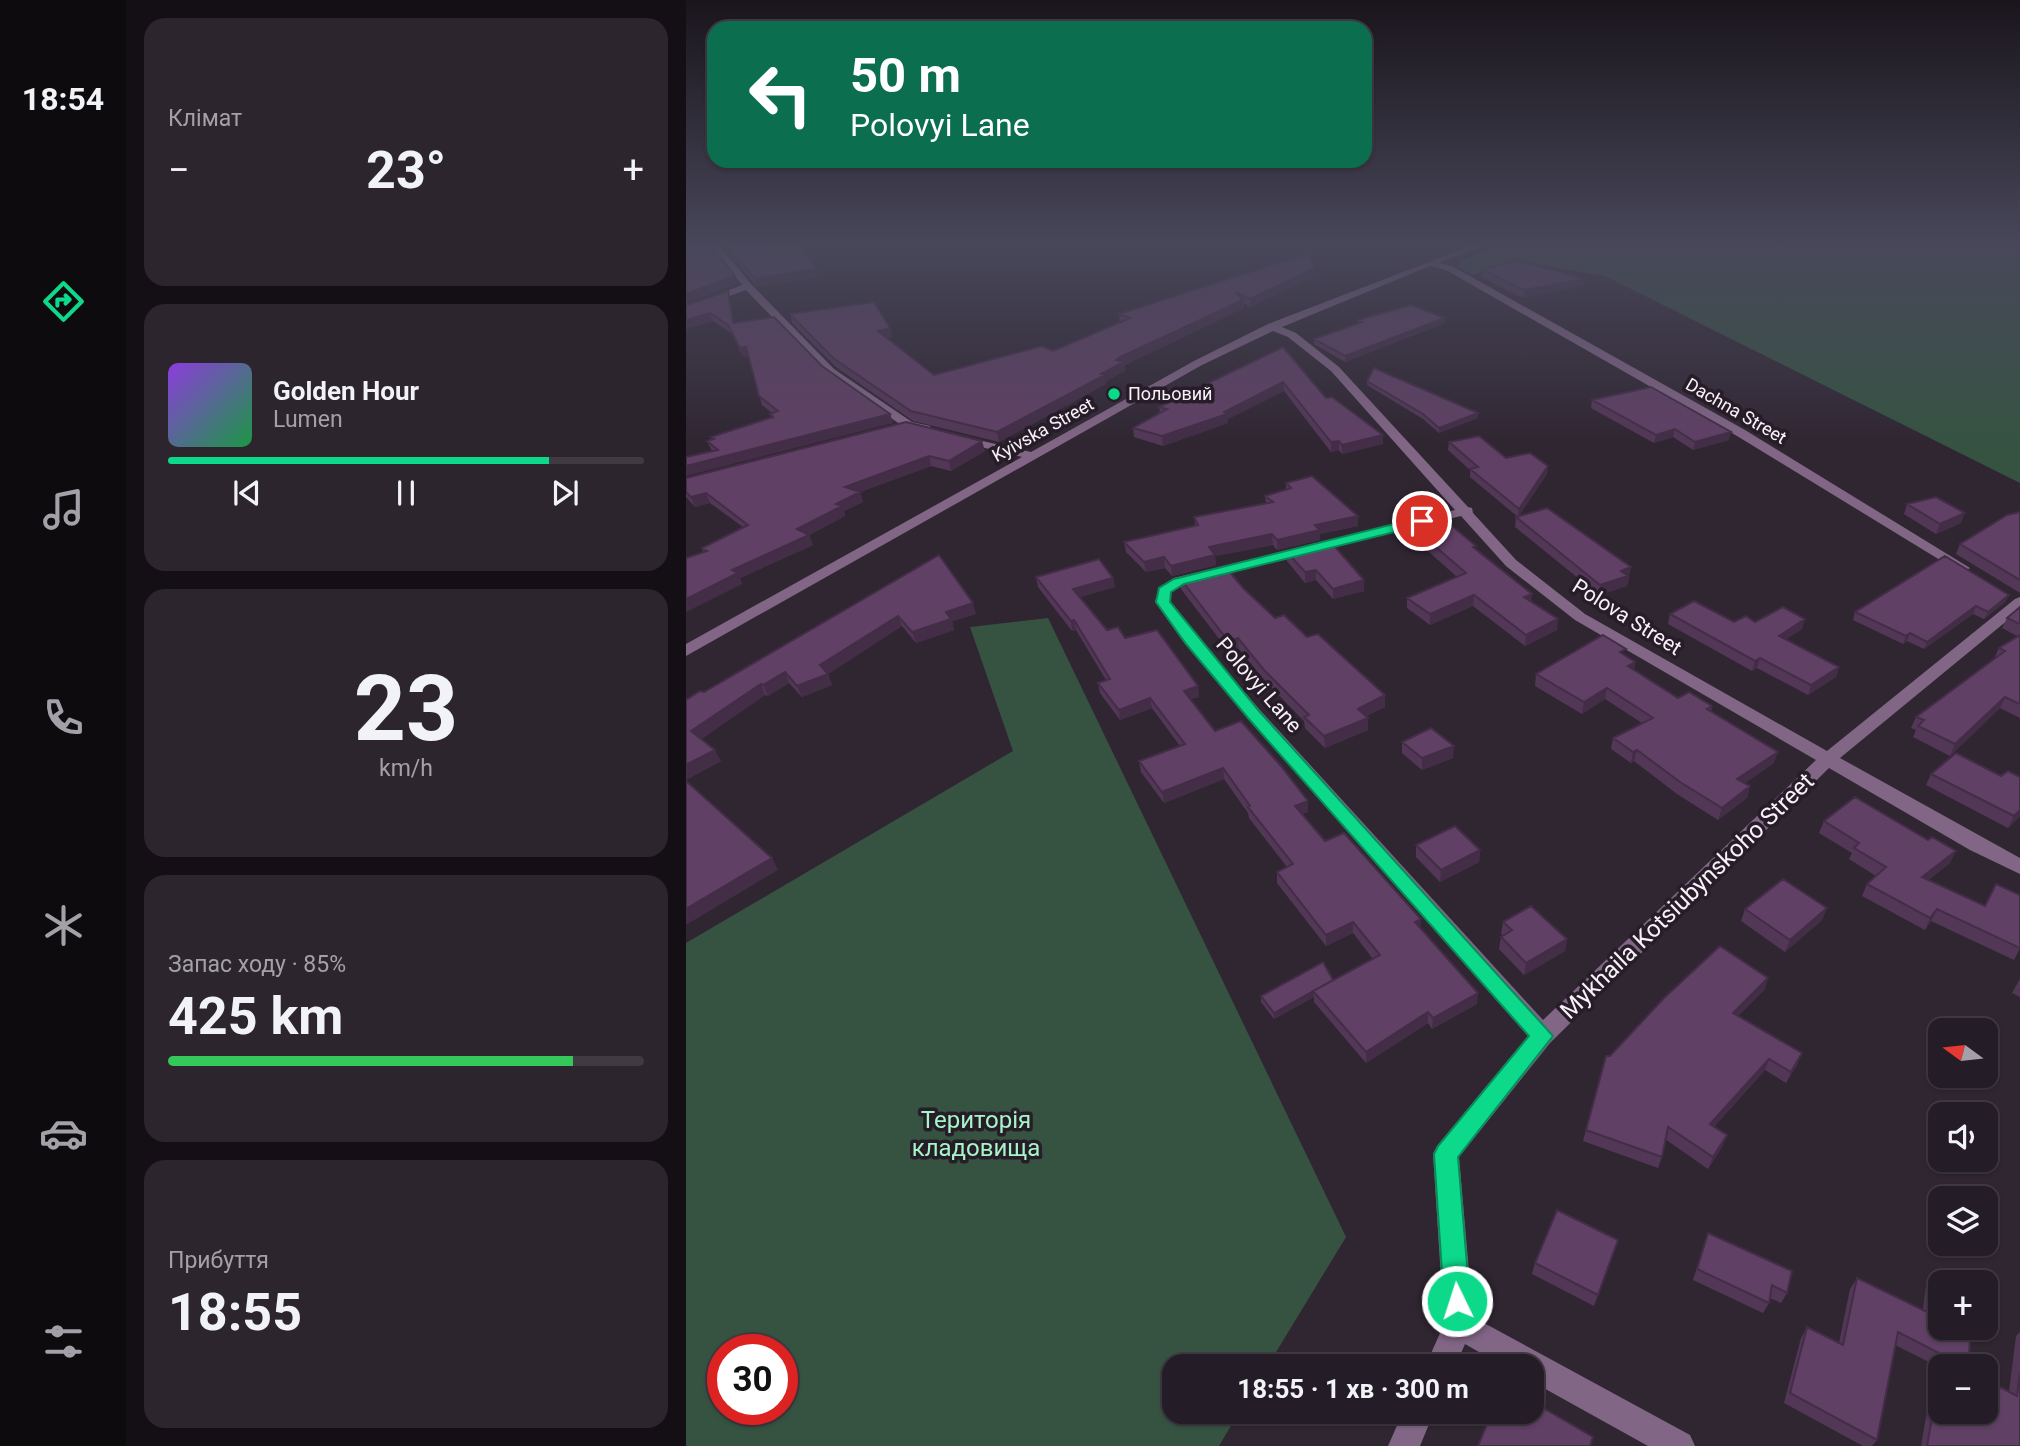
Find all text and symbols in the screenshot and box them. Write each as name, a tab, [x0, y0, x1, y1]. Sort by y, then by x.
text: 50 m	[850, 47, 961, 104]
icon: left	[735, 49, 826, 140]
text: 18:54	[22, 80, 104, 118]
text: Клімат	[168, 105, 242, 132]
text: Polovyi Lane	[850, 106, 1030, 144]
text: 23°	[366, 140, 446, 201]
text: −	[168, 148, 190, 192]
text: +	[622, 148, 644, 192]
icon: directions	[39, 277, 88, 326]
street label: Dachna Street	[1682, 373, 1790, 448]
text: Golden Hour	[273, 376, 419, 406]
place label: Польовий	[1128, 383, 1212, 404]
marker: Польовий	[1106, 386, 1122, 402]
street label: Kyivska Street	[988, 393, 1097, 466]
text: Lumen	[273, 406, 343, 433]
icon: previous	[228, 474, 266, 512]
icon: pause	[387, 474, 425, 512]
icon: next	[546, 474, 584, 512]
icon: music	[39, 485, 88, 534]
pin	[1392, 491, 1452, 551]
icon: arrive	[1403, 502, 1441, 540]
street label: Polova Street	[1568, 574, 1686, 660]
street label: Polovyi Lane	[1211, 633, 1307, 737]
text: 23	[354, 656, 458, 762]
icon: phone	[39, 693, 88, 742]
text: km/h	[379, 755, 433, 782]
street label: Mykhaila Kotsiubynskoho Street	[1554, 767, 1820, 1025]
icon: climate	[39, 901, 88, 950]
text: Запас ходу · 85%	[168, 951, 346, 978]
text: 425 km	[168, 986, 343, 1047]
north arrow	[1928, 1018, 1998, 1088]
map controls	[1928, 1018, 1998, 1424]
button: sound	[1928, 1102, 1998, 1172]
park label: Територія кладовища	[912, 1106, 1040, 1162]
icon: car	[39, 1109, 88, 1158]
button: layers	[1928, 1186, 1998, 1256]
text: Прибуття	[168, 1247, 269, 1274]
position arrow	[1420, 1264, 1494, 1338]
button: +	[1928, 1270, 1998, 1340]
text: 18:55	[168, 1282, 302, 1343]
icon: filters	[39, 1317, 88, 1366]
speed limit sign: 30	[707, 1334, 798, 1425]
button: −	[1928, 1354, 1998, 1424]
text: 18:55 · 1 хв · 300 m	[1237, 1374, 1469, 1404]

